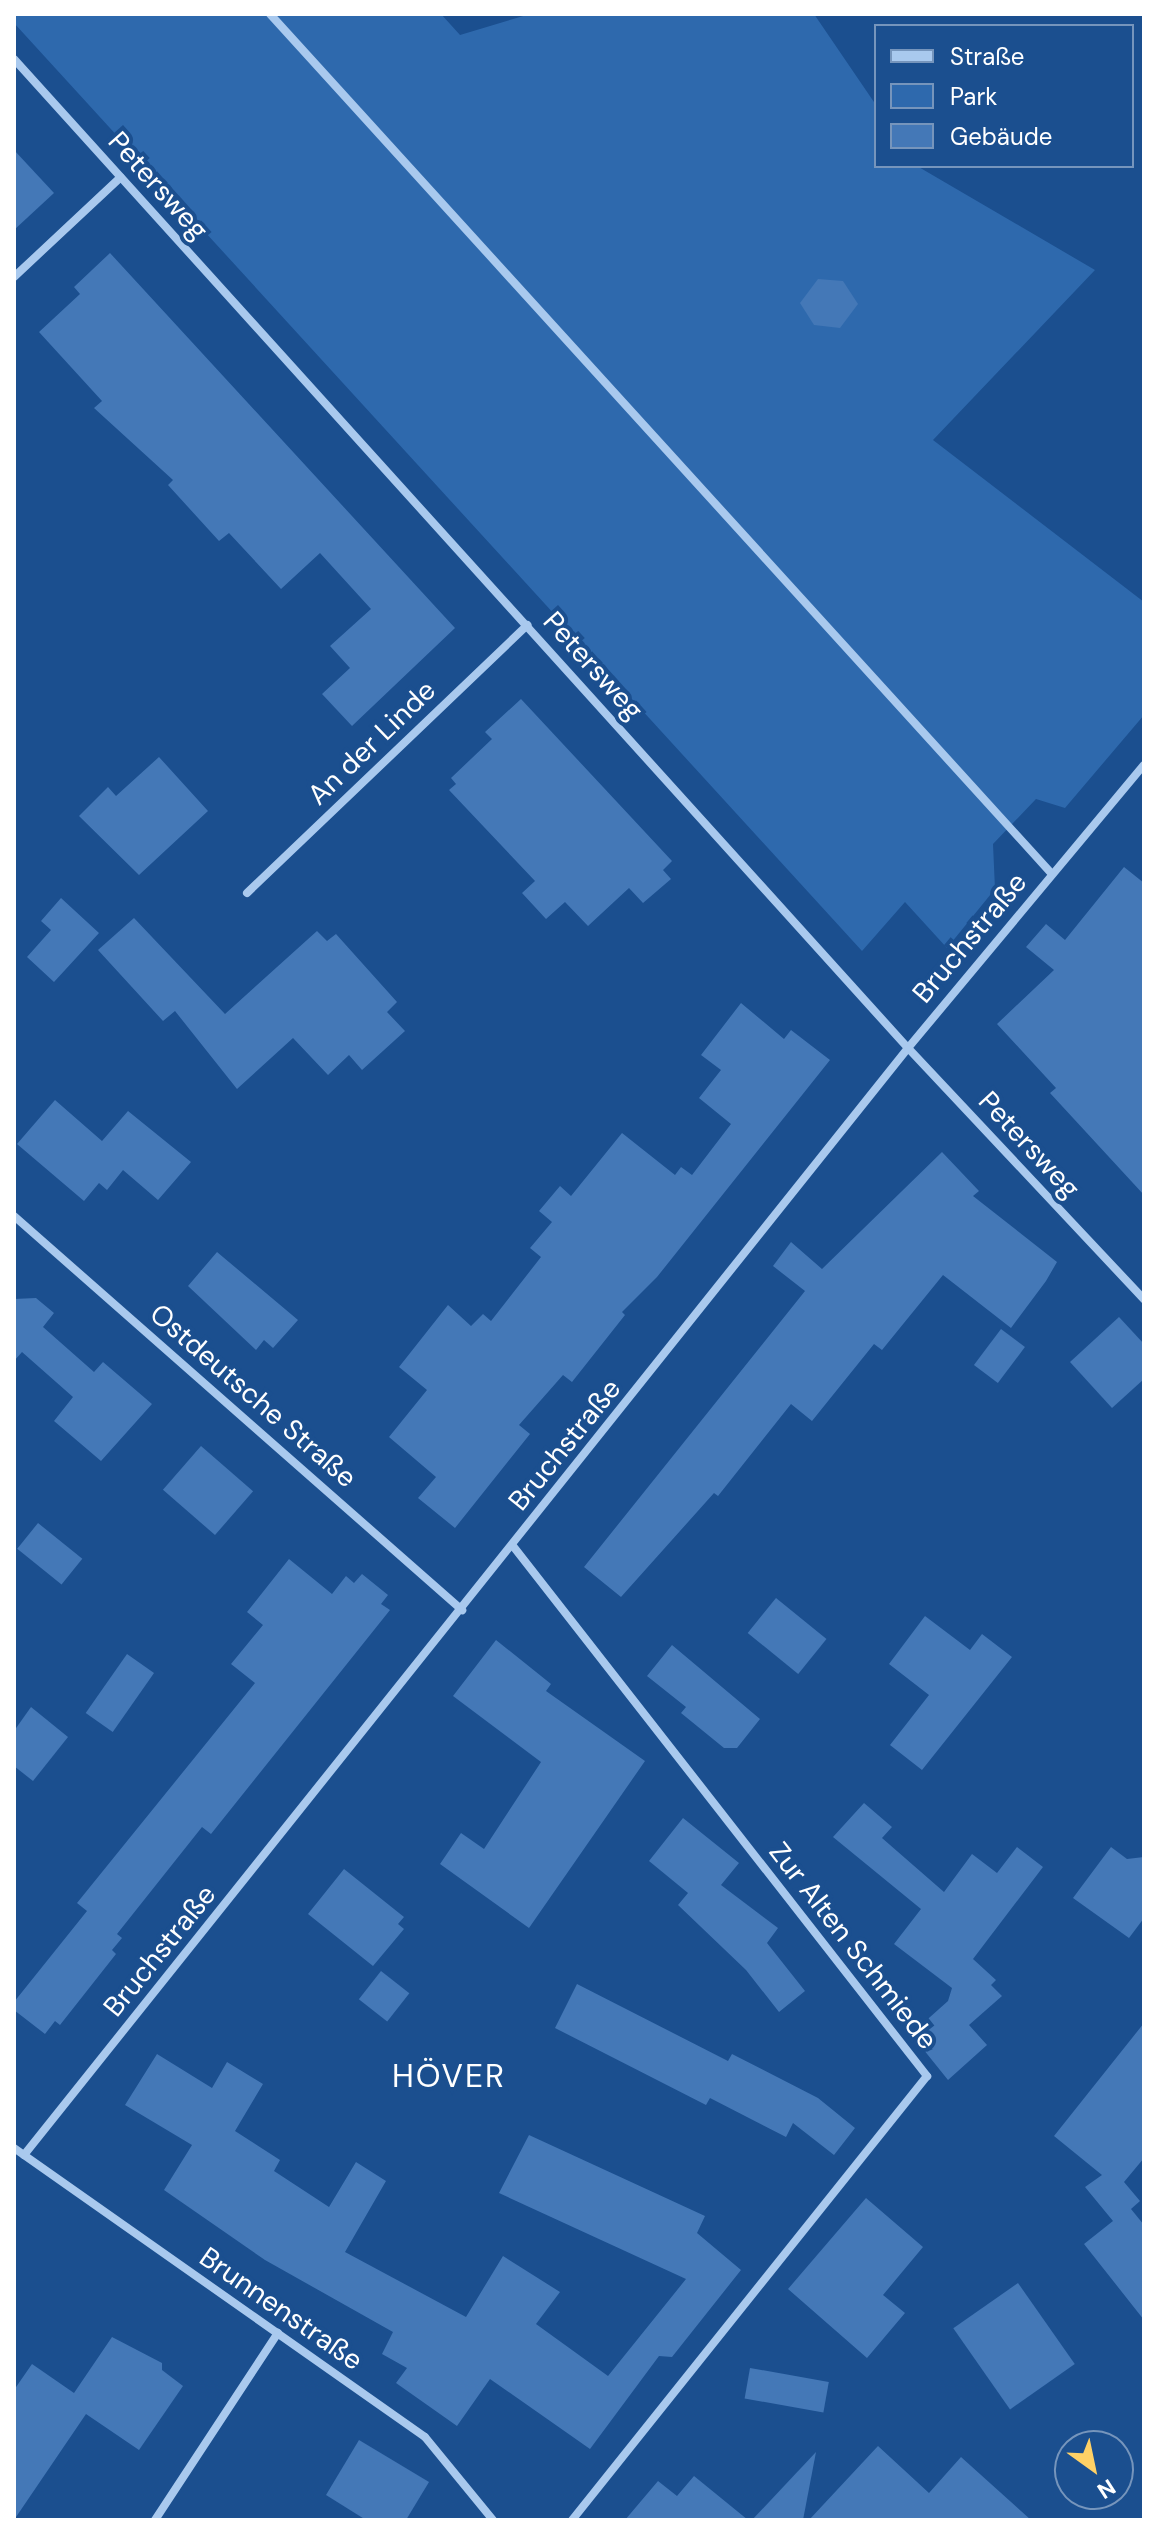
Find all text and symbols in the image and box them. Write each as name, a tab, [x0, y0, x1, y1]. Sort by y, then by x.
legend	[874, 24, 1134, 168]
text: Straße	[950, 41, 1024, 72]
text: Park	[950, 81, 997, 112]
text: Gebäude	[950, 121, 1052, 152]
street label: Petersweg	[101, 125, 215, 247]
street label: Petersweg	[536, 605, 650, 727]
street label: An der Linde	[301, 674, 443, 812]
street label: Bruchstraße	[906, 866, 1034, 1010]
street label: Petersweg	[971, 1085, 1087, 1205]
street label: Ostdeutsche Straße	[143, 1297, 363, 1495]
street label: Bruchstraße	[502, 1372, 628, 1518]
street label: Zur Alten Schmiede	[762, 1836, 944, 2056]
street label: Bruchstraße	[97, 1878, 223, 2024]
district label: HÖVER	[392, 2057, 506, 2095]
street label: Brunnenstraße	[193, 2240, 369, 2378]
north arrow	[1054, 2430, 1134, 2510]
text: N	[1092, 2472, 1121, 2505]

